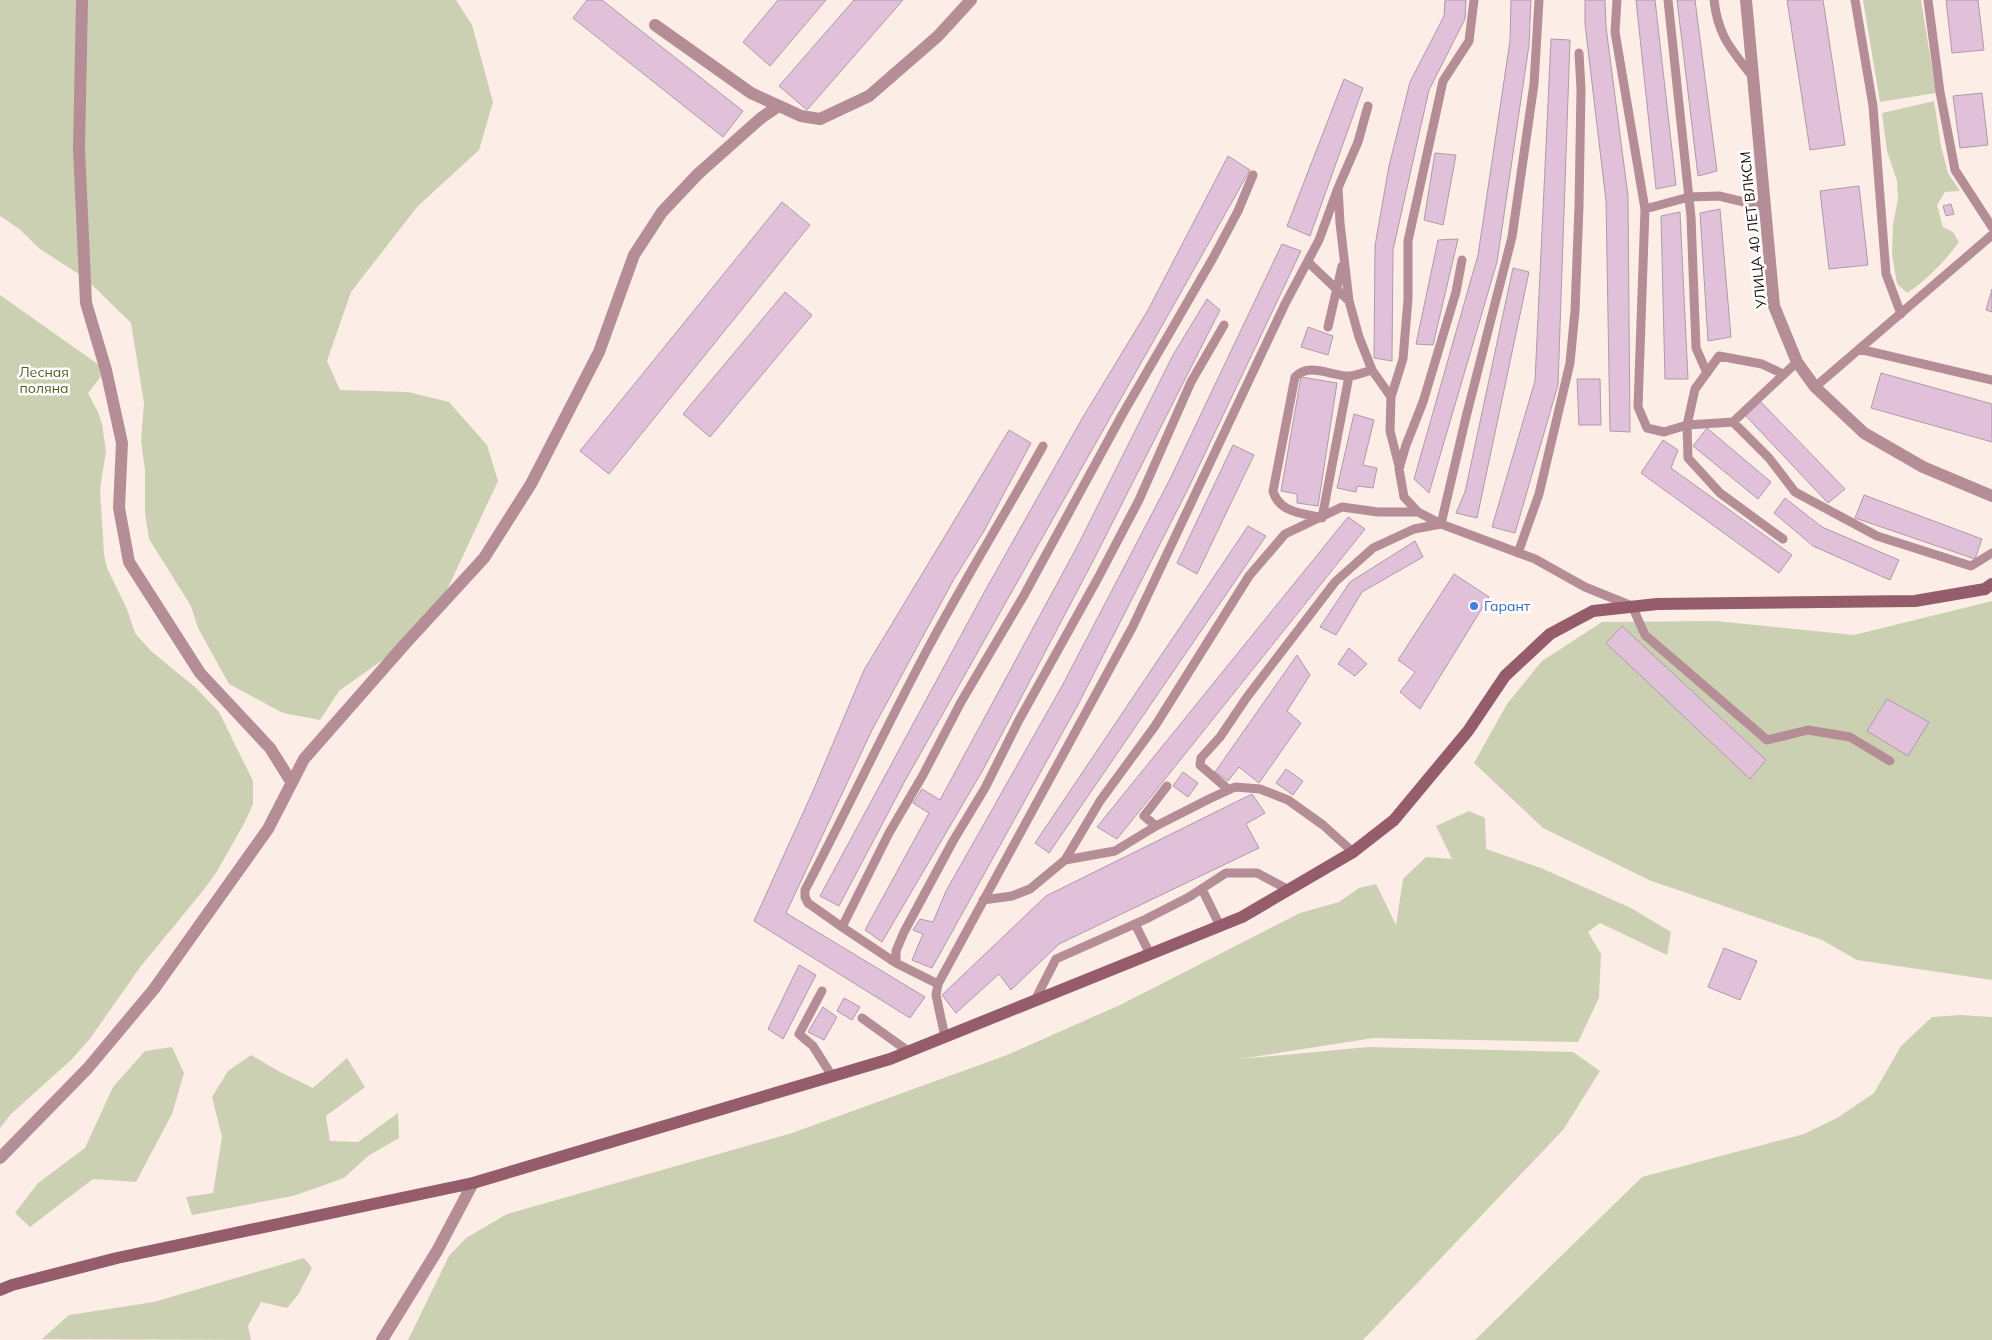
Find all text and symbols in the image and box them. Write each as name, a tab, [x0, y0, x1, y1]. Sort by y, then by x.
street label: УЛИЦА 40 ЛЕТ ВЛКСМ	[1736, 151, 1770, 310]
park label: Лесная поляна	[19, 363, 69, 397]
place label: Гарант	[1484, 597, 1531, 615]
marker: Гарант	[1468, 600, 1480, 612]

